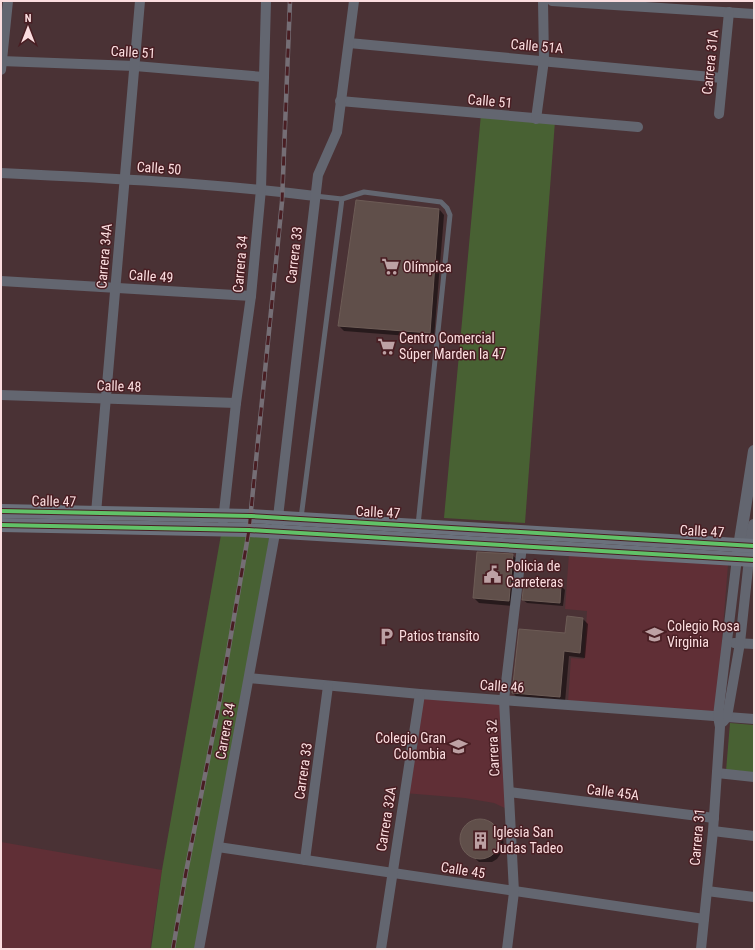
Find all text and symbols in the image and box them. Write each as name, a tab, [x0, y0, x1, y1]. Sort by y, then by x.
north arrow	[8, 8, 48, 48]
text: N	[25, 12, 32, 25]
street label: Carrera 31A	[699, 29, 721, 95]
street label: Calle 51A	[510, 36, 564, 56]
street label: Calle 51	[110, 43, 156, 61]
street label: Calle 51	[467, 91, 513, 111]
street label: Calle 50	[136, 158, 182, 178]
street label: Carrera 34A	[93, 223, 115, 289]
street label: Carrera 33	[283, 226, 305, 284]
street label: Carrera 34	[230, 235, 250, 293]
supermarket icon: Olímpica	[380, 257, 400, 277]
place label: Olímpica	[403, 259, 452, 275]
street label: Calle 49	[128, 266, 174, 286]
place label: Centro Comercial Súper Marden la 47	[399, 330, 506, 362]
supermarket icon: Centro Comercial Súper Marden la 47	[376, 336, 396, 356]
street label: Calle 48	[96, 377, 142, 395]
street label: Calle 47	[32, 493, 77, 509]
street label: Calle 47	[355, 503, 401, 521]
street label: Calle 47	[679, 522, 725, 540]
place label: Policia de Carreteras	[506, 558, 563, 590]
public building icon: Policia de Carreteras	[483, 564, 503, 584]
place label: Colegio Rosa Virginia	[667, 618, 740, 650]
school or university icon: Colegio Rosa Virginia	[644, 624, 664, 644]
parking icon: Patios transito	[376, 626, 396, 646]
place label: Patios transito	[399, 628, 480, 644]
street label: Calle 46	[479, 676, 525, 696]
street label: Carrera 34	[212, 701, 238, 761]
street label: Carrera 32	[484, 719, 502, 777]
place label: Colegio Gran Colombia	[375, 730, 446, 762]
school or university icon: Colegio Gran Colombia	[449, 736, 469, 756]
street label: Carrera 33	[291, 741, 315, 801]
street label: Calle 45A	[586, 781, 640, 803]
street label: Carrera 32A	[373, 785, 399, 853]
street label: Carrera 31	[687, 808, 707, 866]
place label: Iglesia San Judas Tadeo	[493, 824, 563, 856]
building icon: Iglesia San Judas Tadeo	[470, 830, 490, 850]
street label: Calle 45	[440, 859, 486, 881]

